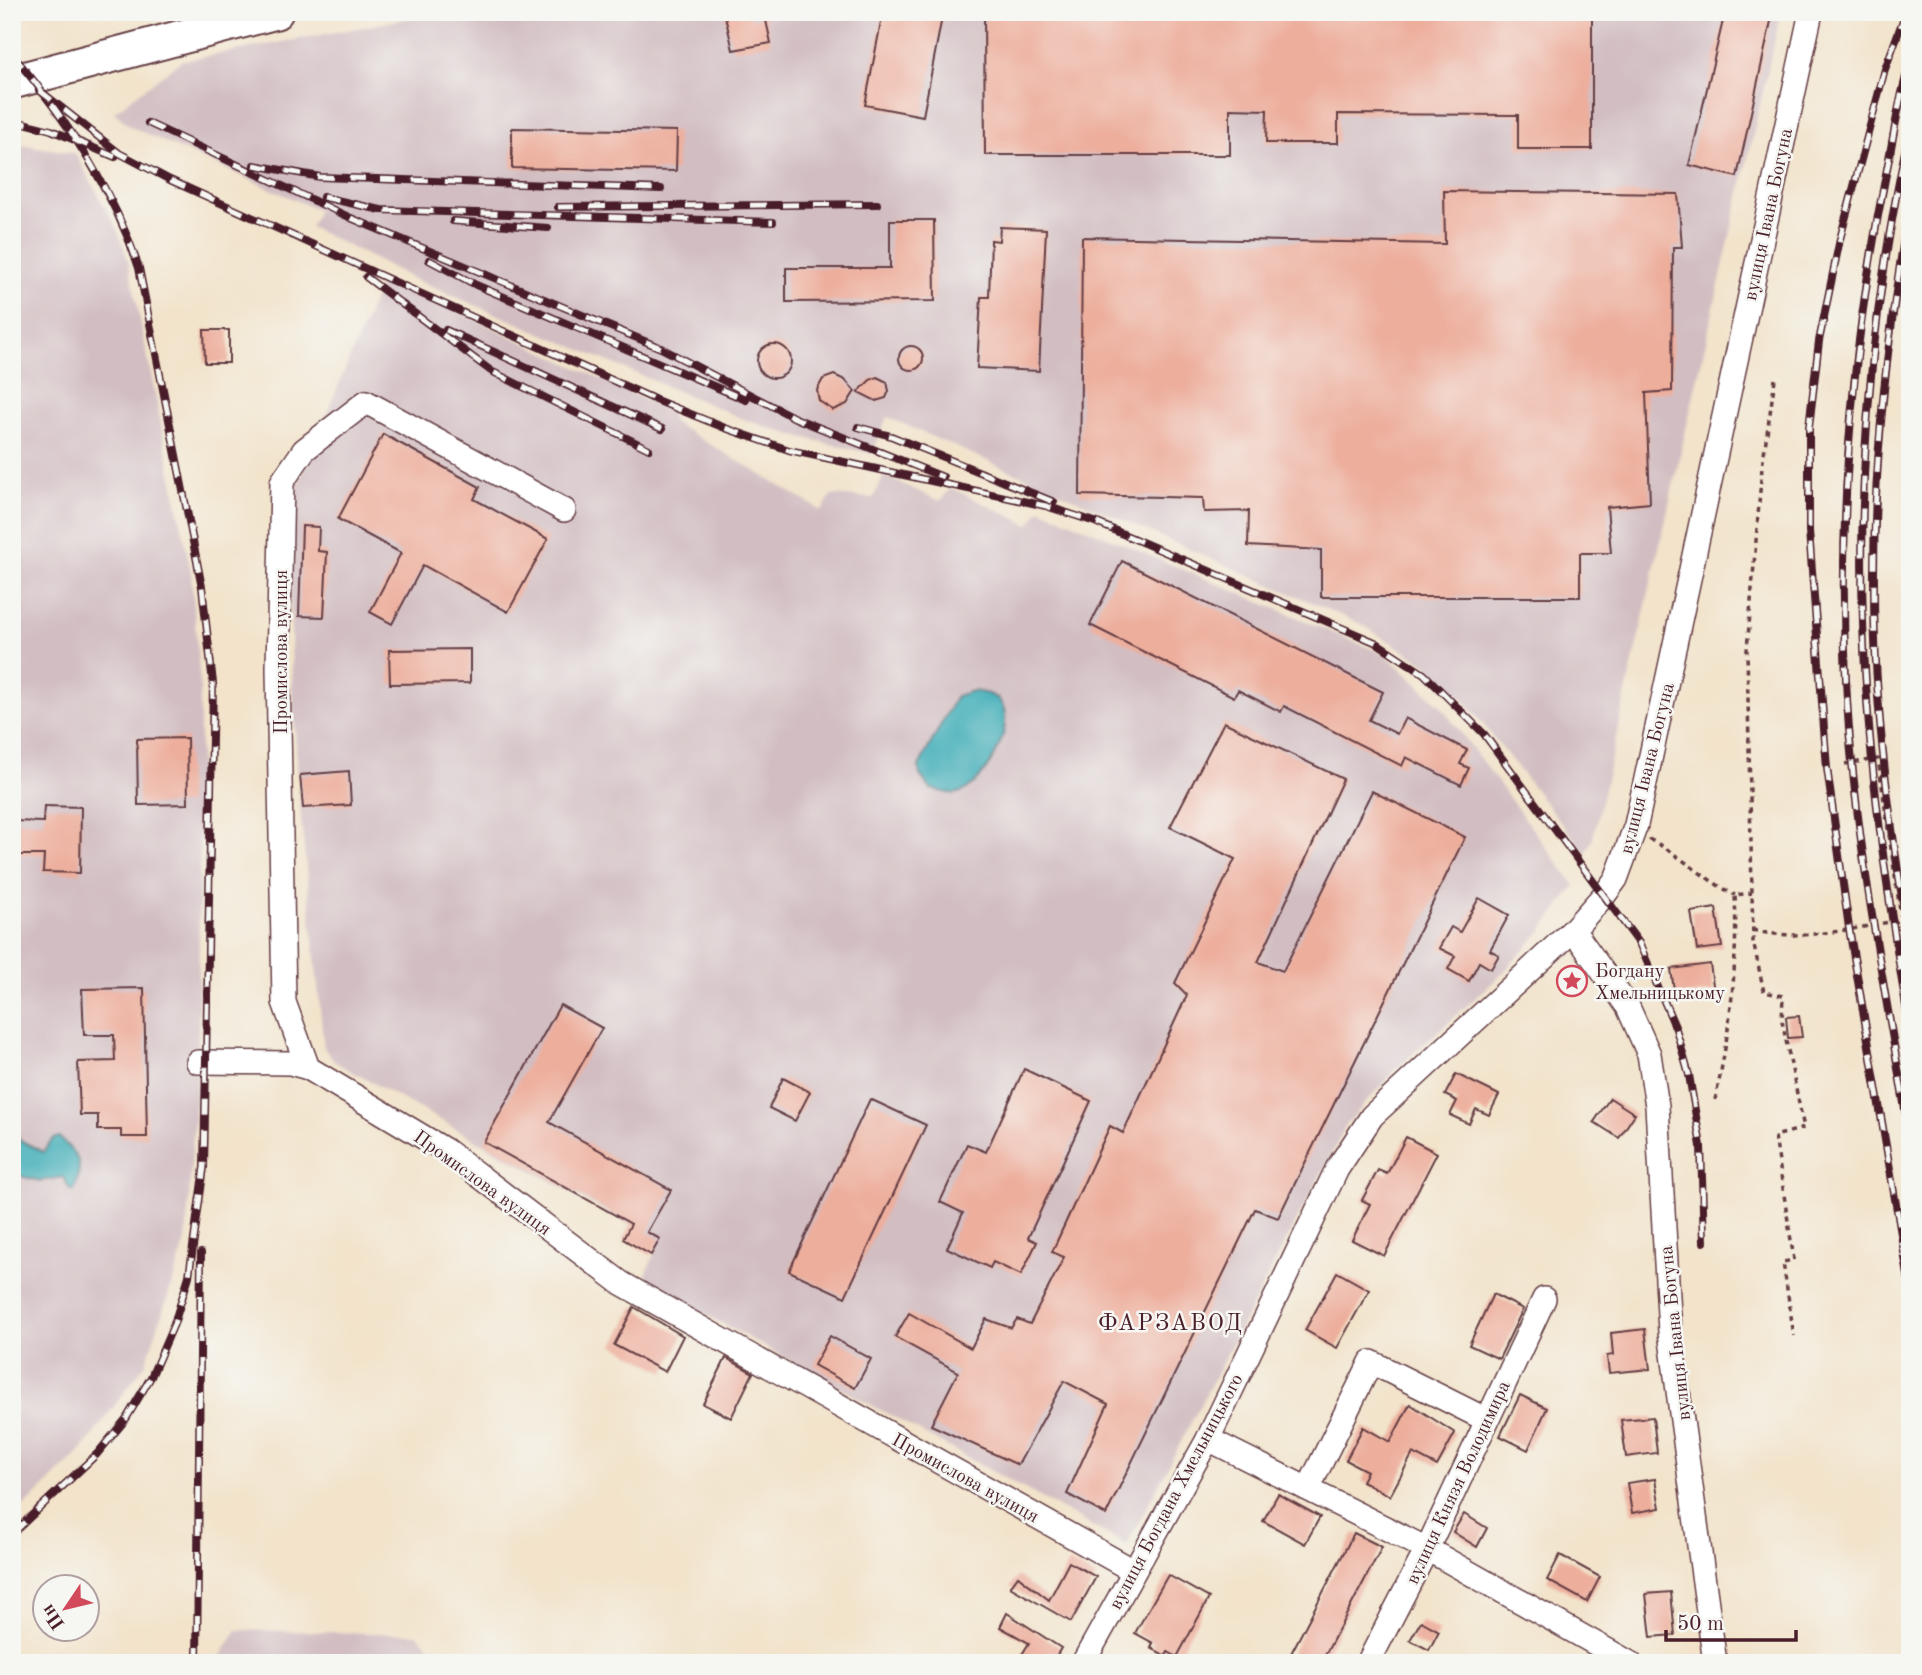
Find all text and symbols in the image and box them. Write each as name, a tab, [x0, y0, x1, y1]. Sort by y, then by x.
street label: вулиця Івана Богуна	[1742, 126, 1797, 302]
street label: Промислова вулиця	[273, 570, 292, 734]
street label: вулиця Івана Богуна	[1618, 680, 1679, 856]
place label: Богдану Хмельницькому	[1595, 963, 1725, 1004]
place icon: Богдану Хмельницькому	[1555, 964, 1589, 998]
street label: Промислова вулиця	[409, 1128, 554, 1240]
street label: вулиця Івана Богуна	[1658, 1244, 1695, 1421]
district label: ФАРЗАВОД	[1098, 1312, 1244, 1335]
street label: вулиця Богдана Хмельницького	[1107, 1371, 1248, 1613]
street label: вулиця Князя Володимира	[1404, 1378, 1515, 1588]
street label: Промислова вулиця	[888, 1431, 1042, 1527]
north arrow	[32, 1574, 102, 1644]
scale bar	[1666, 1598, 1796, 1642]
text: Пн	[39, 1600, 69, 1632]
text: 50 m	[1677, 1614, 1724, 1635]

